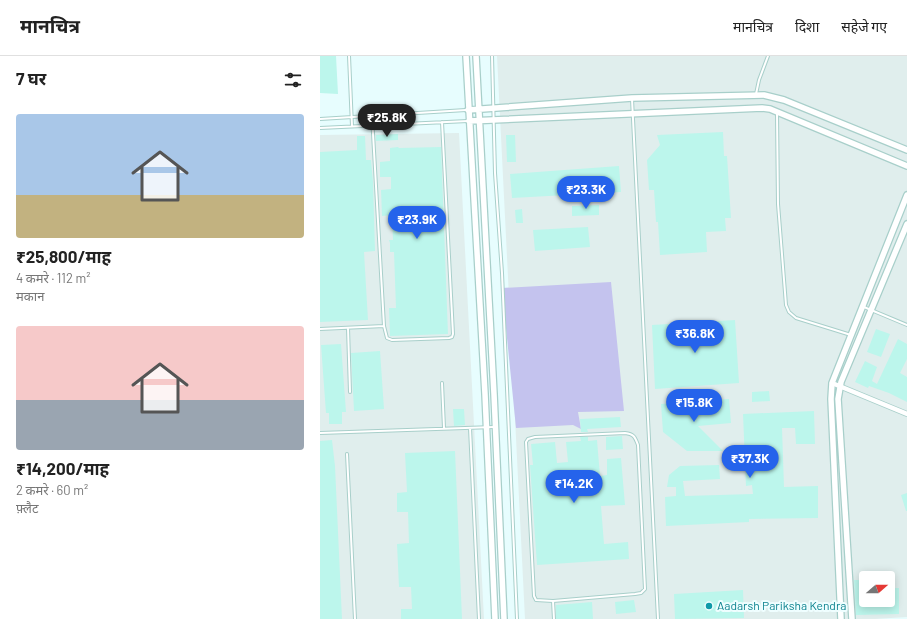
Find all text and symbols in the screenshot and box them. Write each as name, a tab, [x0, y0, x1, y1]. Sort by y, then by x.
text: मानचित्र	[20, 14, 80, 37]
text: मानचित्र	[733, 18, 773, 35]
text: दिशा	[795, 18, 819, 35]
text: सहेजे गए	[841, 18, 887, 35]
text: 7 घर	[16, 68, 46, 88]
icon: filters	[282, 69, 304, 91]
pin: ₹25.8K	[354, 104, 420, 138]
text: ₹25.8K	[367, 109, 407, 125]
icon: home	[124, 140, 196, 212]
pin: ₹23.3K	[553, 176, 619, 210]
text: ₹23.3K	[566, 181, 606, 197]
pin: ₹23.9K	[384, 206, 450, 240]
text: ₹23.9K	[397, 211, 437, 227]
text: ₹25,800/माह	[16, 246, 111, 266]
text: 4 कमरे · 112 m²	[16, 270, 90, 286]
text: मकान	[16, 288, 44, 304]
pin: ₹36.8K	[662, 320, 728, 354]
text: ₹36.8K	[675, 325, 715, 341]
icon: home	[124, 352, 196, 424]
pin: ₹15.8K	[661, 389, 727, 423]
text: ₹15.8K	[675, 394, 713, 410]
pin: ₹37.3K	[717, 445, 783, 479]
text: ₹37.3K	[731, 450, 769, 466]
text: ₹14,200/माह	[16, 458, 109, 478]
pin: ₹14.2K	[541, 470, 607, 504]
text: ₹14.2K	[555, 475, 593, 491]
text: 2 कमरे · 60 m²	[16, 482, 88, 498]
text: फ़्लैट	[16, 500, 39, 516]
north arrow	[859, 571, 895, 607]
map controls	[859, 571, 895, 607]
place label: Aadarsh Pariksha Kendra	[717, 598, 846, 612]
marker: Aadarsh Pariksha Kendra	[704, 601, 714, 611]

